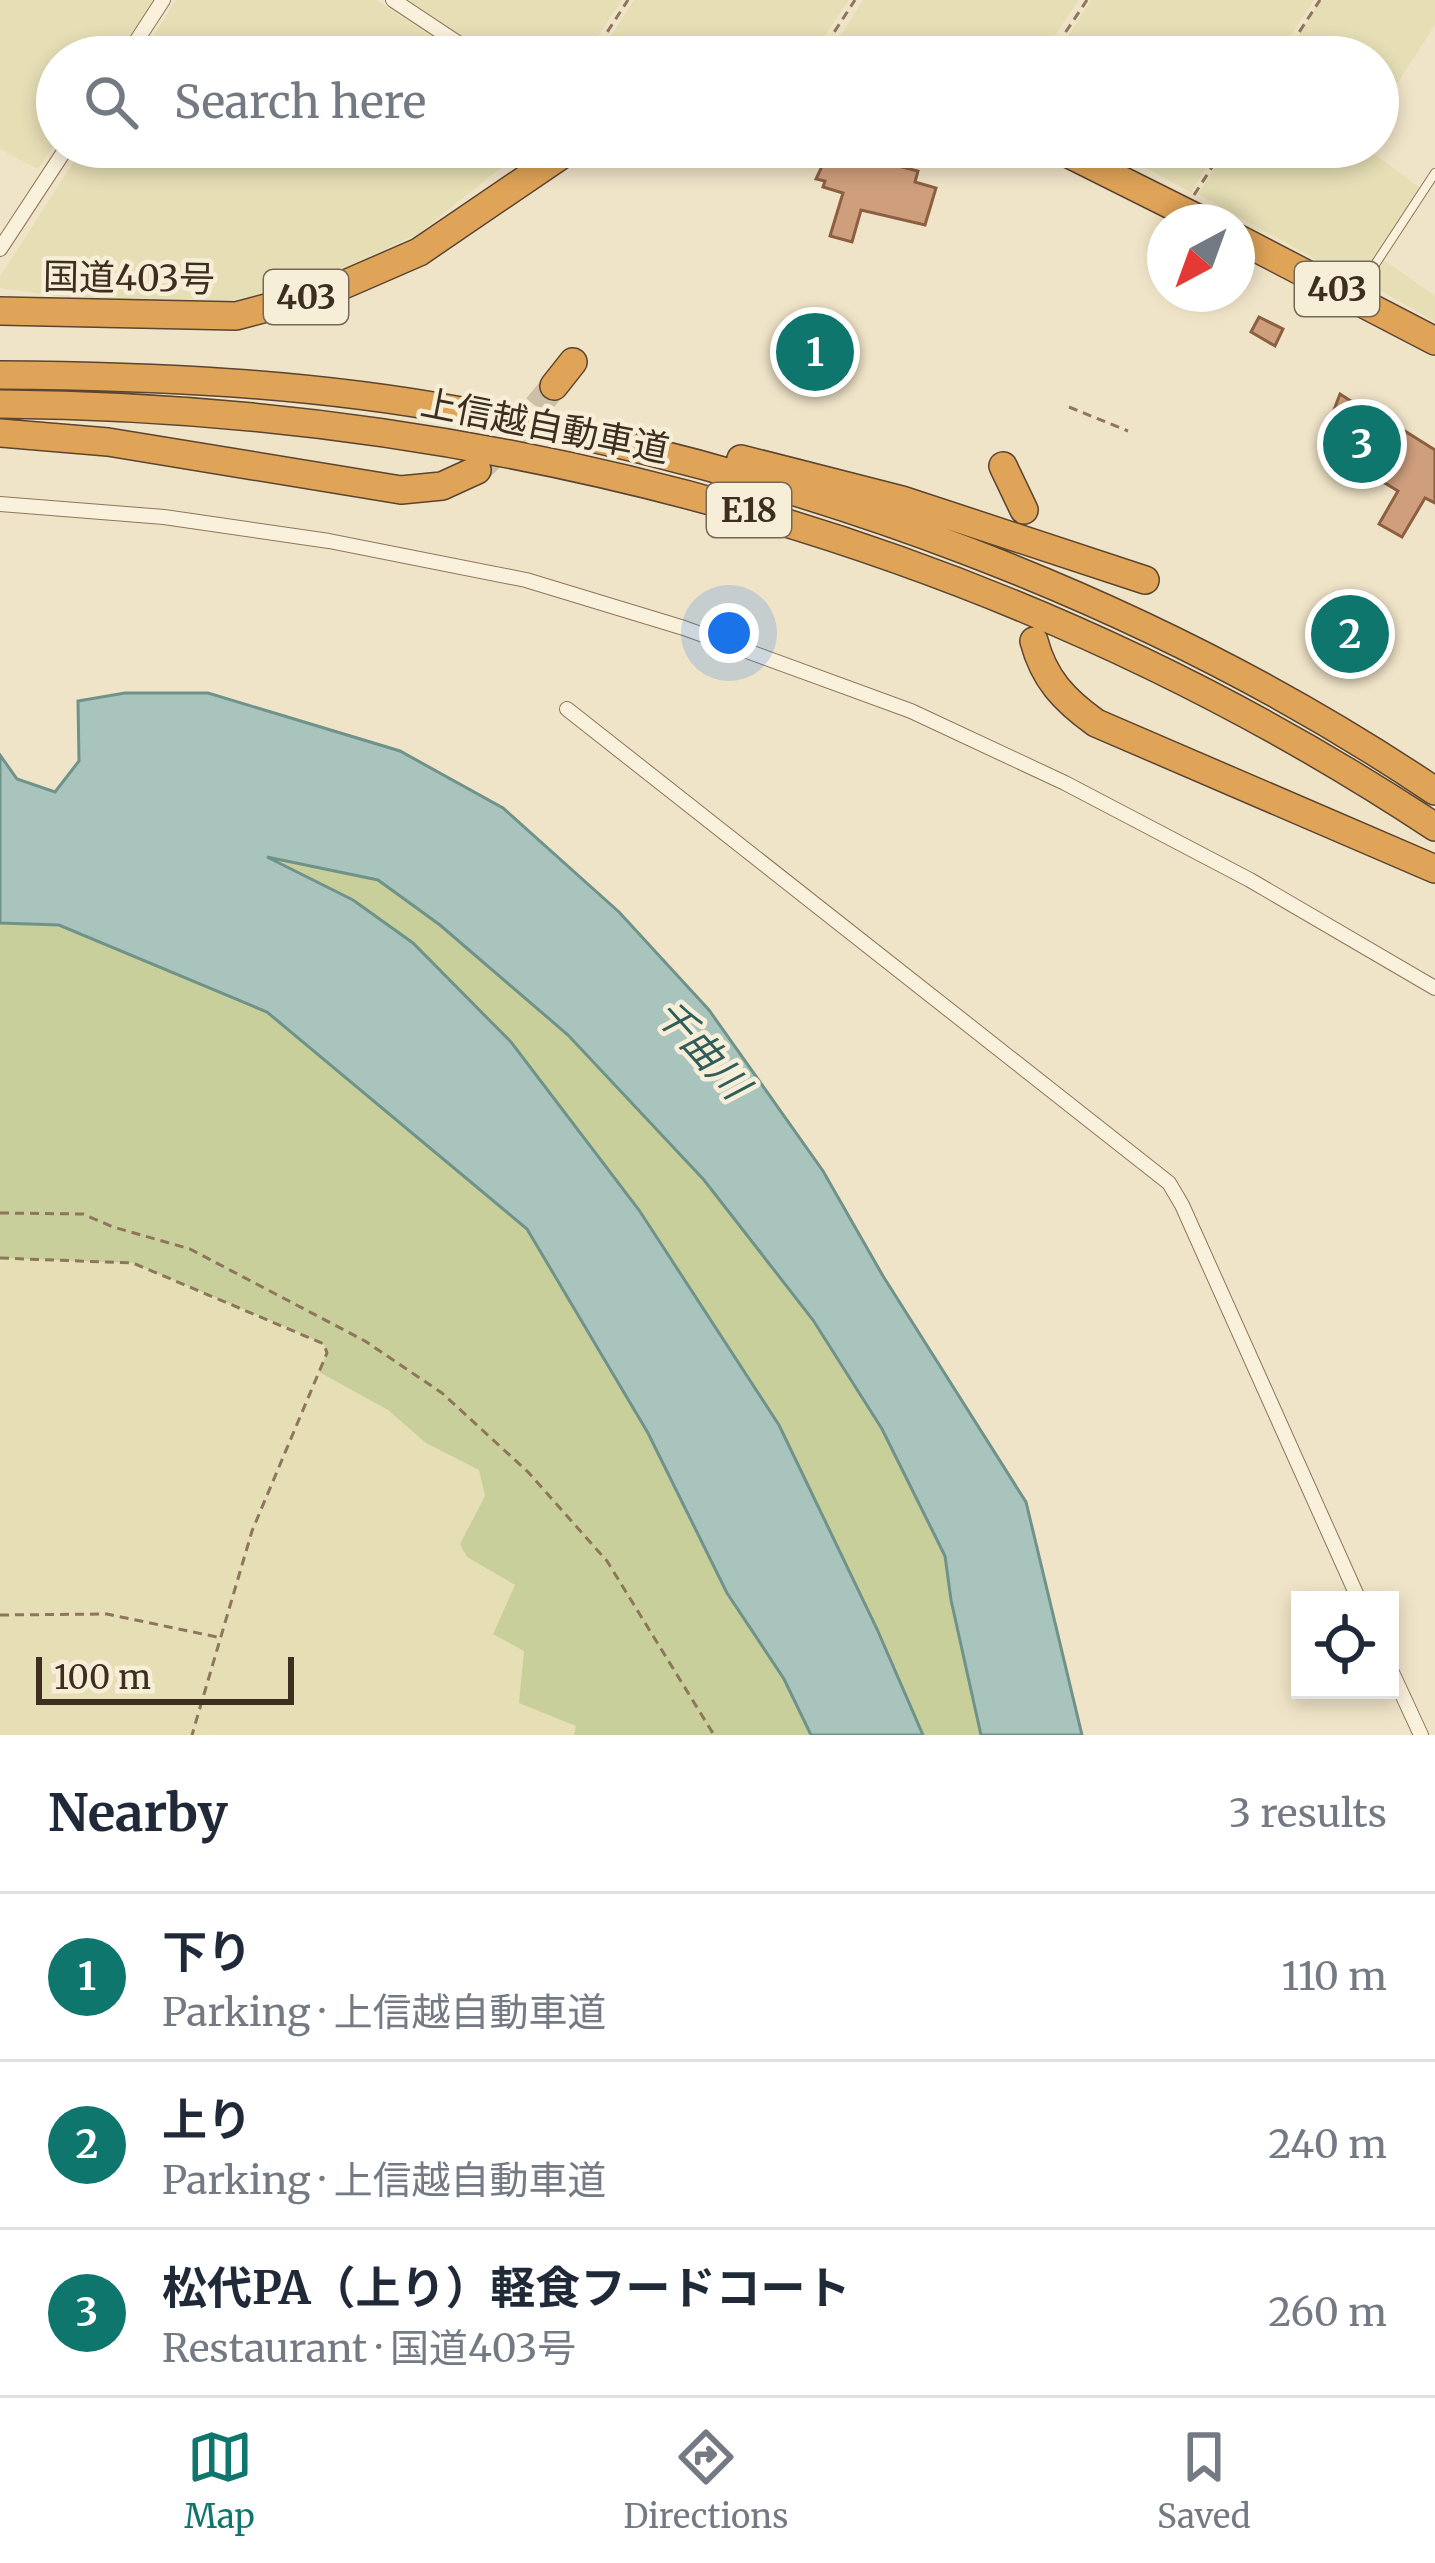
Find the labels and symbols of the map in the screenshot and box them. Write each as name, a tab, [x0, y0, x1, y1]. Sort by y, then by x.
north arrow	[1147, 204, 1255, 312]
street label: 国道403号	[43, 254, 215, 302]
road number: 403	[1295, 262, 1379, 316]
road number: 403	[264, 270, 348, 324]
pin: 1	[776, 307, 854, 397]
street label: 上信越自動車道	[417, 380, 673, 472]
pin: 3	[1323, 399, 1401, 489]
road number: E18	[707, 483, 791, 537]
pin: 2	[1311, 589, 1389, 679]
your location	[699, 603, 759, 663]
water label: 千曲川	[645, 989, 762, 1112]
scale bar	[36, 1651, 294, 1704]

